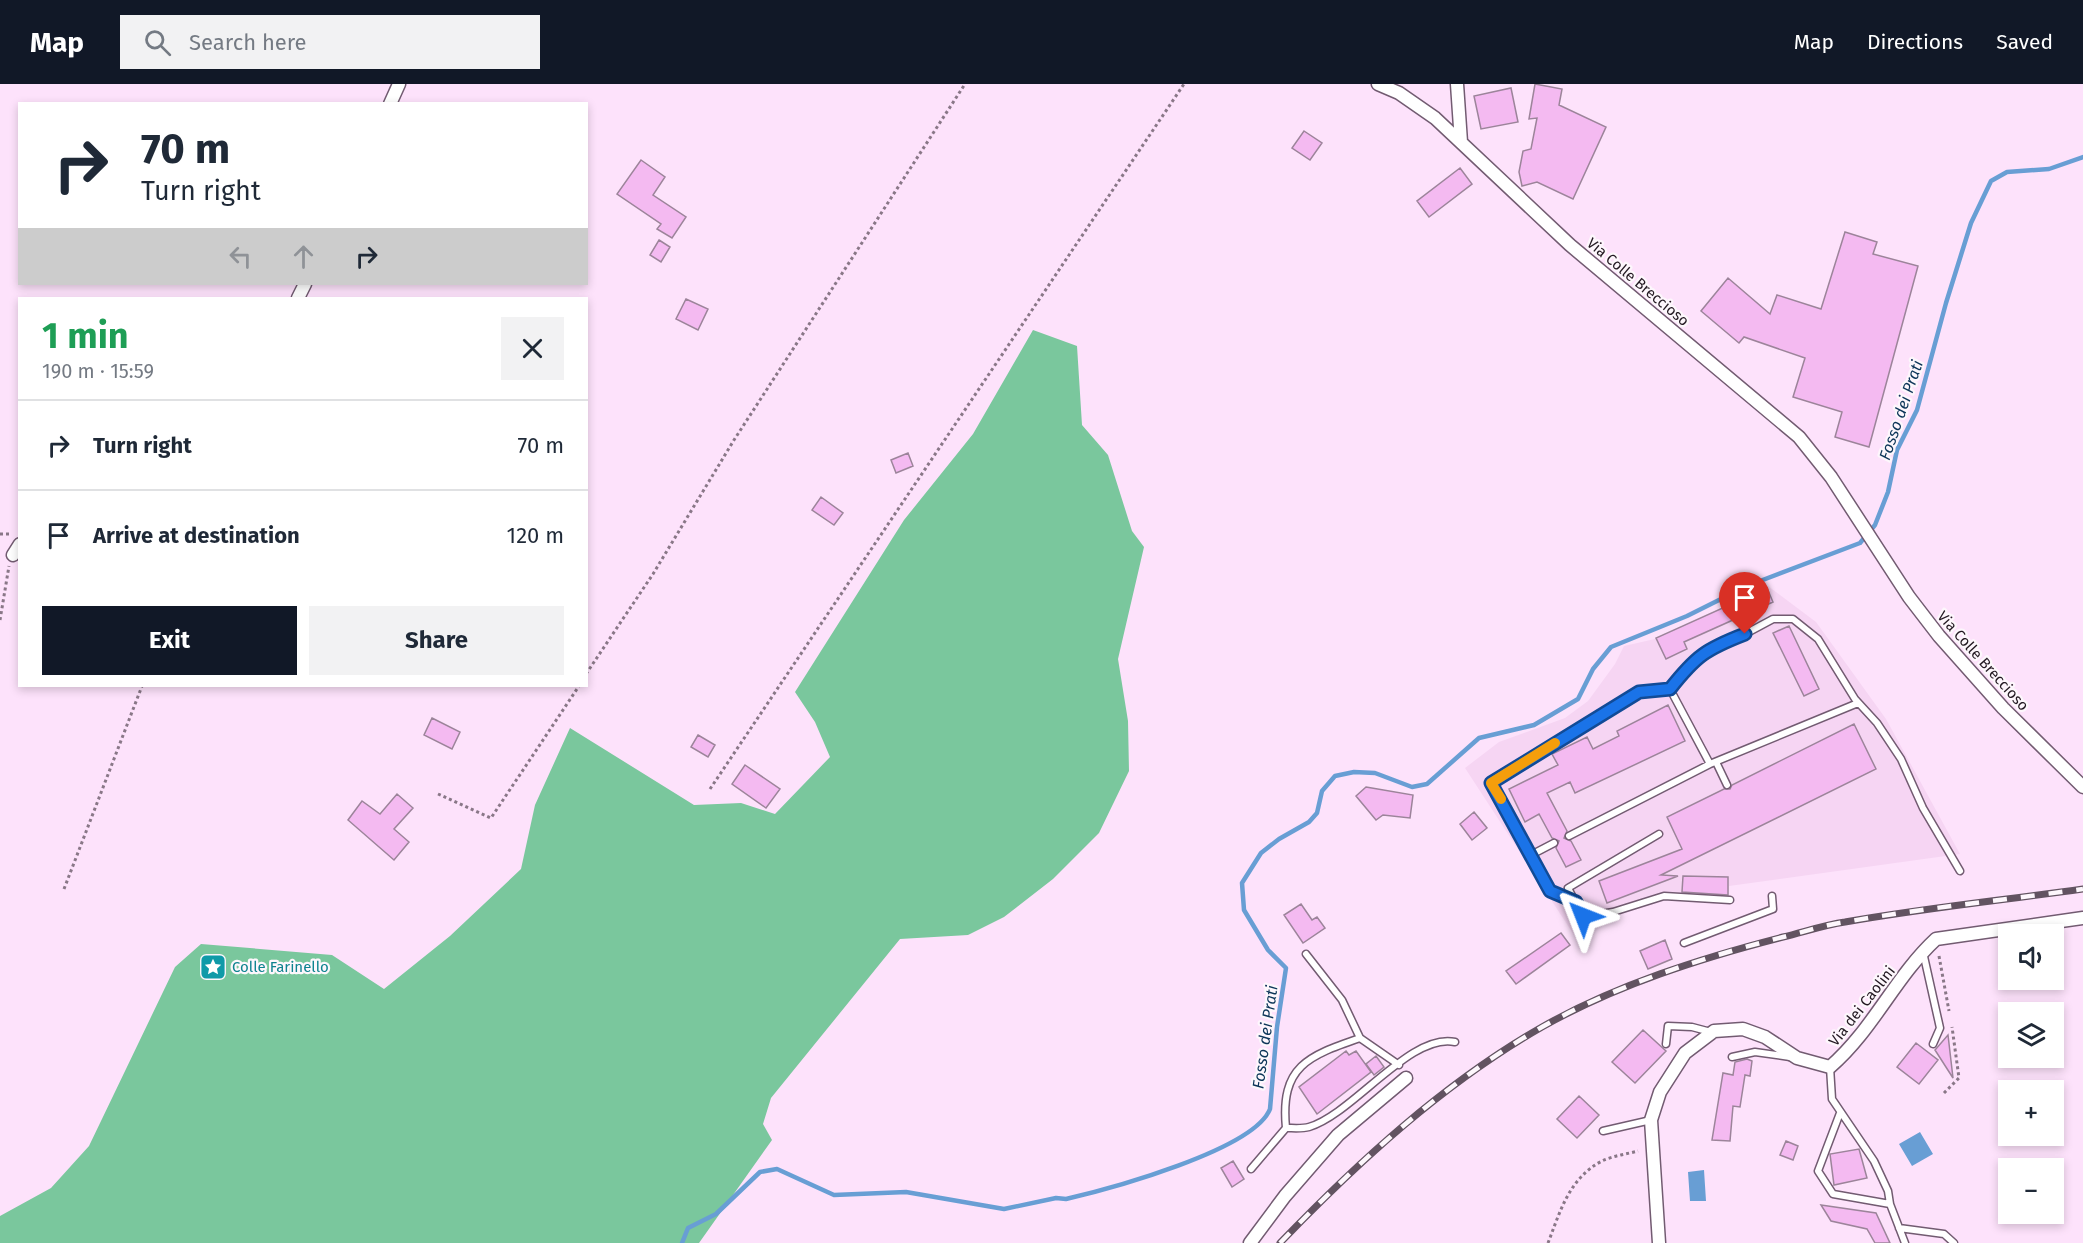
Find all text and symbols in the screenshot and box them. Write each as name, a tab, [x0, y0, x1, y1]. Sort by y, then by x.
search box	[120, 15, 540, 69]
text: Map	[30, 26, 84, 59]
icon: search	[141, 26, 174, 59]
text: Search here	[189, 29, 307, 56]
text: Map	[1794, 29, 1834, 55]
text: Directions	[1867, 29, 1963, 55]
text: Saved	[1996, 29, 2053, 55]
text: 70 m	[141, 124, 230, 174]
icon: right	[42, 126, 120, 204]
text: Turn right	[141, 175, 261, 207]
street label: Via Colle Breccioso	[1583, 234, 1693, 330]
icon: left	[224, 240, 257, 273]
icon: ahead	[287, 240, 320, 273]
icon: right	[350, 240, 383, 273]
text: 1 min	[42, 314, 129, 358]
button: close	[501, 317, 564, 380]
water label: Fosso dei Prati	[1875, 357, 1927, 462]
text: 190 m · 15:59	[42, 359, 154, 383]
icon: right	[42, 429, 75, 462]
text: Turn right	[93, 432, 192, 459]
text: 70 m	[518, 432, 564, 459]
icon: arrive	[42, 519, 75, 552]
text: Arrive at destination	[93, 522, 300, 549]
text: 120 m	[507, 522, 564, 549]
pin	[1719, 572, 1770, 634]
icon: arrive	[1728, 581, 1761, 614]
button: Exit	[42, 606, 297, 675]
button: Share	[309, 606, 564, 675]
street label: Via Colle Breccioso	[1934, 607, 2032, 715]
position arrow	[1551, 884, 1615, 948]
map controls	[1998, 924, 2064, 1224]
button: sound	[1998, 924, 2064, 990]
place icon: Colle Farinello	[198, 952, 228, 982]
place label: Colle Farinello	[232, 958, 329, 976]
street label: Via dei Caolini	[1825, 962, 1899, 1050]
water label: Fosso dei Prati	[1248, 983, 1282, 1090]
button: layers	[1998, 1002, 2064, 1068]
button: +	[1998, 1080, 2064, 1146]
button: −	[1998, 1158, 2064, 1224]

